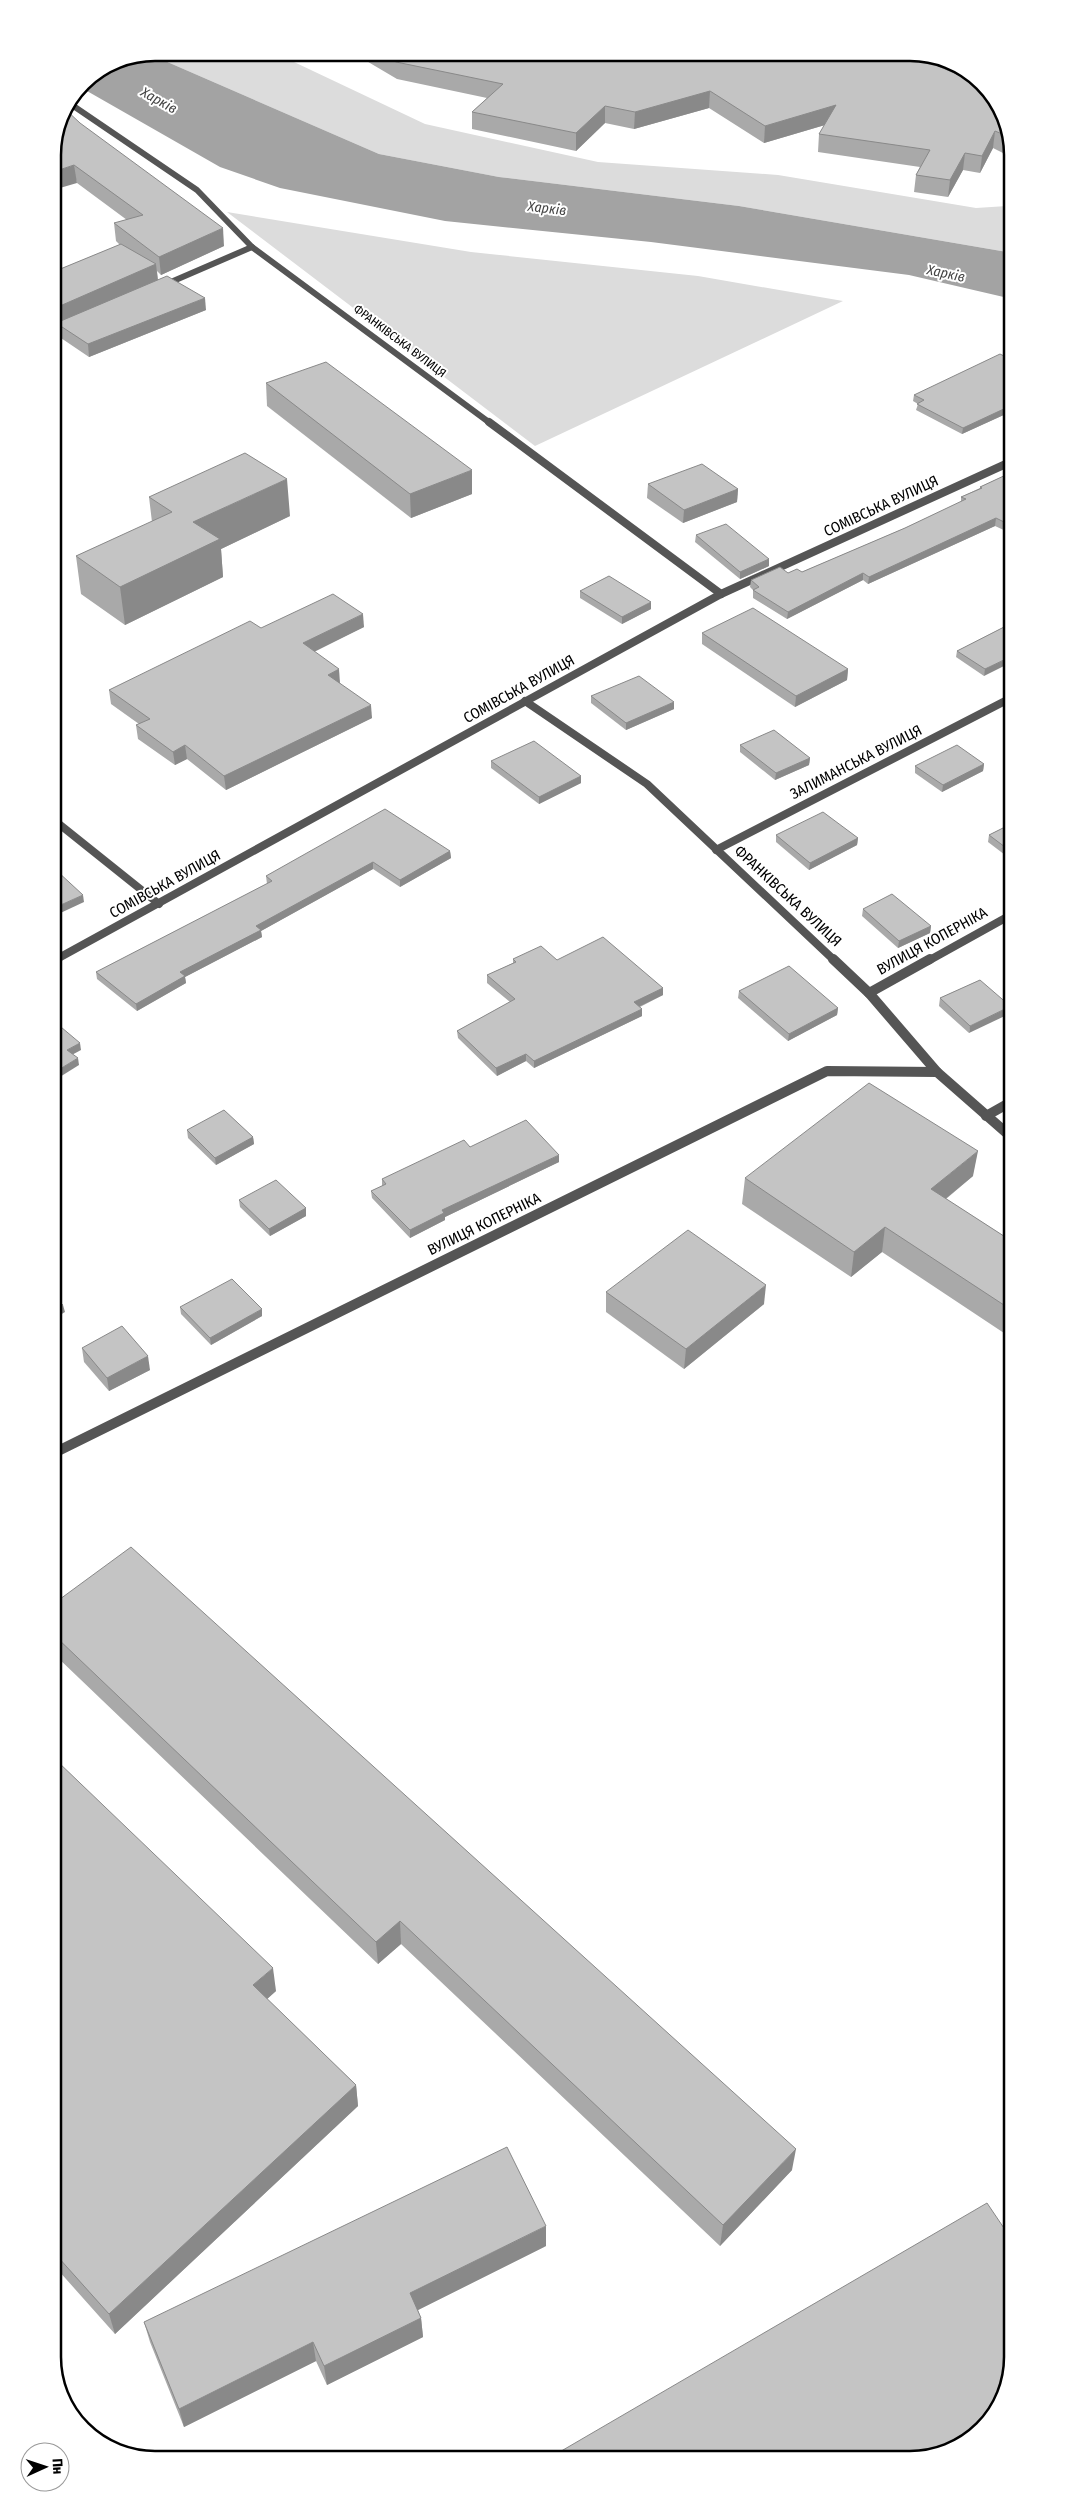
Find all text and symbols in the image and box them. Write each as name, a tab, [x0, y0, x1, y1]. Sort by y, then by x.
water label: Харків	[137, 83, 180, 117]
water label: Харків	[526, 198, 567, 219]
water label: Харків	[924, 261, 967, 286]
street label: ФРАНКІВСЬКА ВУЛИЦЯ	[351, 302, 449, 380]
street label: СОМІВСЬКА ВУЛИЦЯ	[821, 472, 941, 540]
street label: СОМІВСЬКА ВУЛИЦЯ	[460, 651, 578, 727]
street label: ЗАЛИМАНСЬКА ВУЛИЦЯ	[787, 721, 925, 803]
street label: ФРАНКІВСЬКА ВУЛИЦЯ	[731, 842, 845, 950]
street label: СОМІВСЬКА ВУЛИЦЯ	[106, 846, 224, 922]
street label: ВУЛИЦЯ КОПЕРНІКА	[874, 903, 991, 979]
street label: ВУЛИЦЯ КОПЕРНІКА	[425, 1189, 544, 1259]
north arrow	[20, 2442, 70, 2492]
text: Пн	[49, 2458, 66, 2475]

